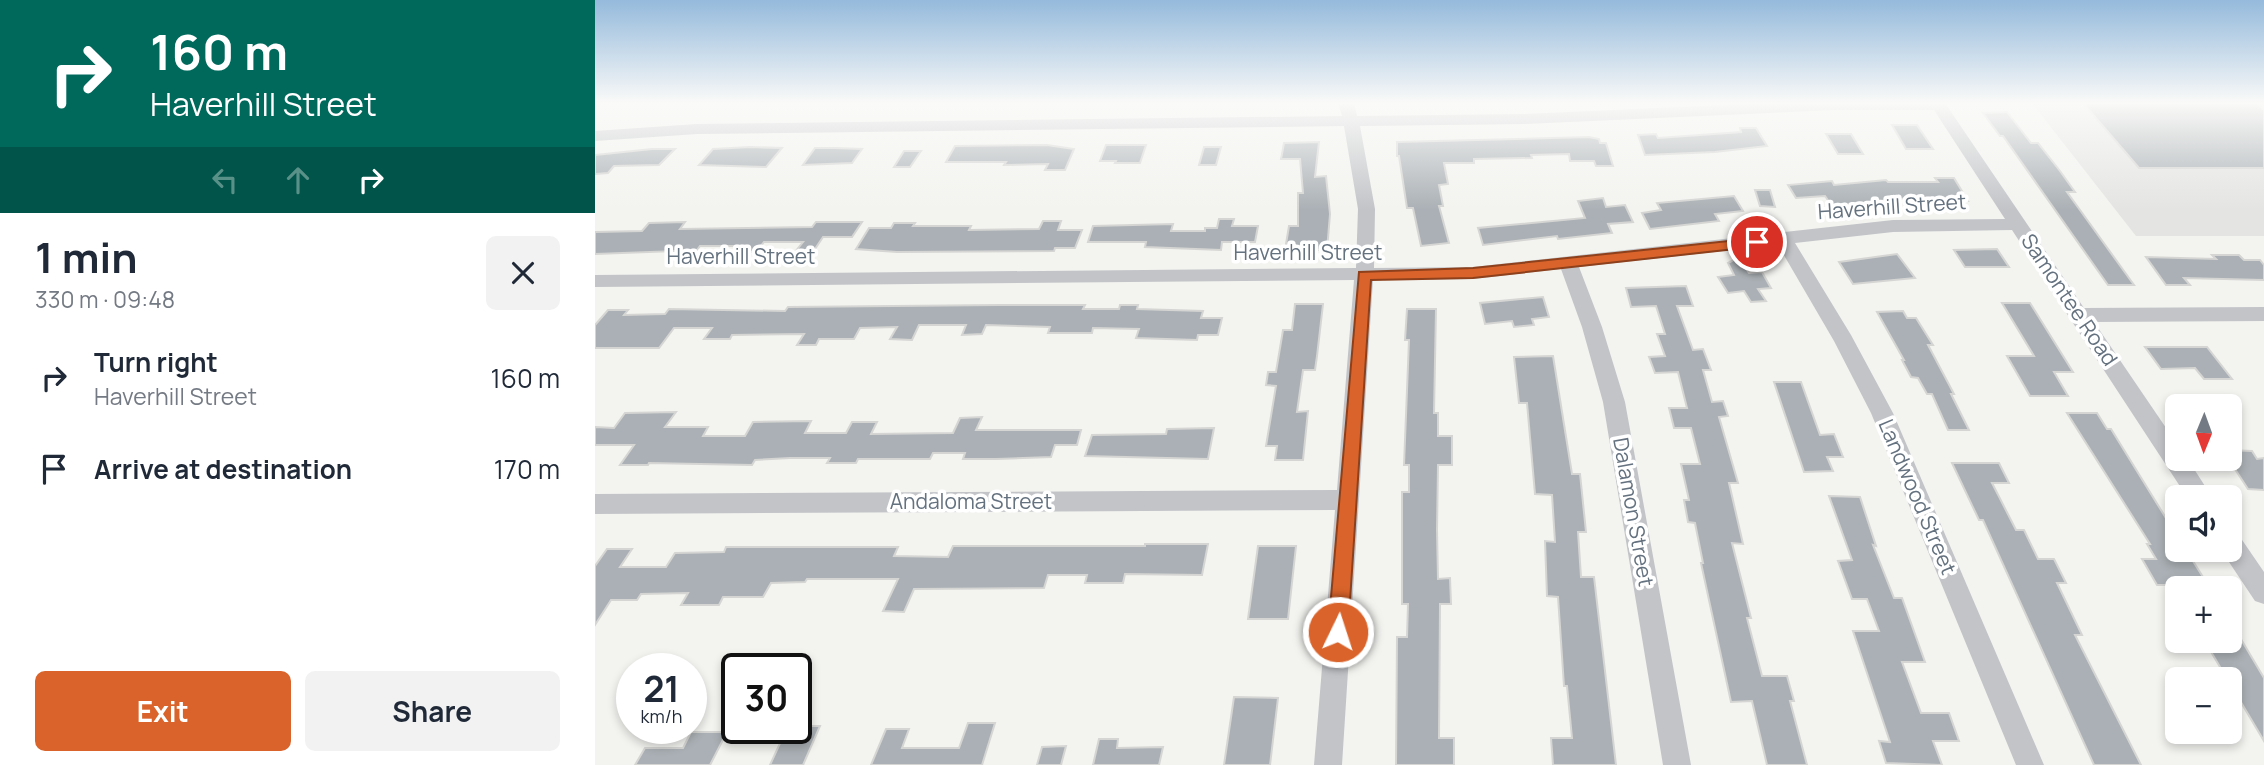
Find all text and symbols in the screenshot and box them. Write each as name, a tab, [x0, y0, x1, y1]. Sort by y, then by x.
text: 160 m	[150, 18, 288, 85]
icon: right	[35, 28, 126, 119]
text: Haverhill Street	[150, 82, 377, 126]
icon: left	[206, 161, 244, 199]
icon: ahead	[279, 161, 317, 199]
icon: right	[352, 161, 390, 199]
street label: Haverhill Street	[1817, 187, 1967, 225]
pin	[1727, 212, 1787, 272]
icon: arrive	[1738, 223, 1776, 261]
text: 1 min	[35, 228, 138, 286]
street label: Samontee Road	[2015, 228, 2124, 371]
button: close	[486, 236, 560, 310]
street label: Haverhill Street	[1234, 238, 1382, 266]
street label: Haverhill Street	[667, 242, 815, 270]
text: 330 m · 09:48	[35, 283, 175, 315]
text: Turn right	[94, 344, 218, 380]
icon: right	[35, 359, 73, 397]
text: 160 m	[491, 360, 560, 396]
text: Haverhill Street	[94, 380, 257, 412]
north arrow	[2165, 394, 2242, 471]
map controls	[2165, 394, 2242, 744]
street label: Landwood Street	[1873, 415, 1963, 579]
street label: Dalamon Street	[1607, 435, 1661, 589]
icon: arrive	[35, 450, 73, 488]
text: Arrive at destination	[94, 451, 352, 487]
text: 170 m	[494, 451, 560, 487]
button: sound	[2165, 485, 2242, 562]
street label: Andaloma Street	[890, 487, 1052, 515]
button: +	[2165, 576, 2242, 653]
position arrow	[1301, 595, 1375, 669]
speed limit sign: 30	[721, 653, 812, 744]
text: 21	[643, 665, 680, 713]
button: −	[2165, 667, 2242, 744]
button: Exit	[35, 671, 291, 751]
button: Share	[305, 671, 560, 751]
text: km/h	[641, 704, 682, 728]

